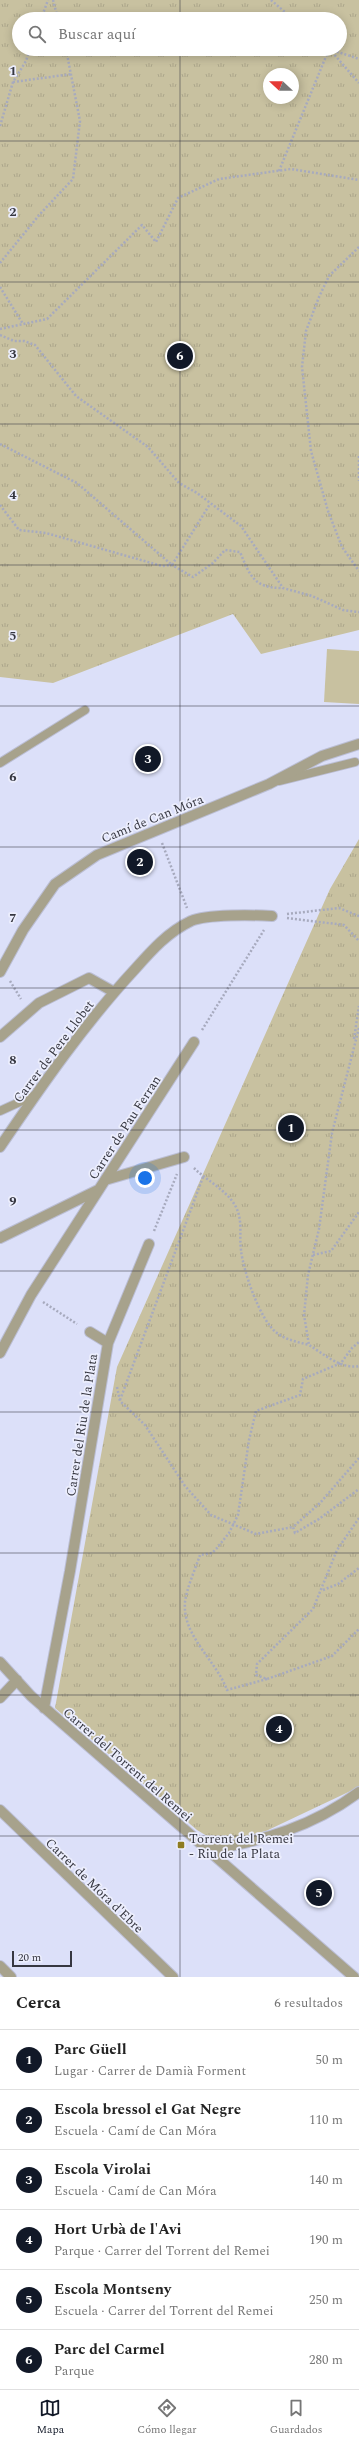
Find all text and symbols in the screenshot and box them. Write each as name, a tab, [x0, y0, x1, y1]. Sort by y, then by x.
search box	[12, 12, 347, 56]
icon: search	[26, 23, 48, 45]
text: Buscar aquí	[58, 23, 136, 46]
text: 1	[9, 61, 17, 81]
north arrow	[263, 68, 299, 104]
text: 2	[9, 202, 17, 222]
pin: 6	[167, 341, 193, 371]
text: 3	[9, 344, 17, 364]
text: 4	[9, 485, 17, 505]
text: 5	[9, 626, 17, 646]
pin: 3	[135, 744, 161, 774]
text: 6	[9, 767, 17, 787]
street label: Camí de Can Móra	[98, 789, 207, 849]
pin: 2	[127, 847, 153, 877]
text: 7	[9, 908, 17, 928]
street label: Carrer de Pere Llobet	[9, 996, 99, 1107]
text: 8	[9, 1050, 17, 1070]
street label: Carrer de Pau Ferran	[84, 1071, 166, 1184]
pin: 1	[278, 1113, 304, 1143]
your location	[135, 1168, 155, 1188]
text: 9	[9, 1191, 17, 1211]
street label: Carrer del Riu de la Plata	[61, 1352, 103, 1498]
street label: Carrer del Torrent del Remei	[58, 1703, 196, 1827]
pin: 4	[266, 1714, 292, 1744]
place label: Torrent del Remei - Riu de la Plata	[189, 1829, 293, 1864]
street label: Carrer de Móra d'Ebre	[41, 1833, 148, 1938]
marker: Torrent del Remei - Riu de la Plata	[176, 1840, 186, 1850]
pin: 5	[306, 1878, 332, 1908]
scale bar	[12, 1949, 72, 1968]
text: 20 m	[18, 1949, 41, 1966]
text: Cerca	[16, 1990, 61, 2016]
text: 6 resultados	[274, 1993, 343, 2013]
text: Parc Güell	[54, 2038, 127, 2061]
text: 1	[25, 2050, 33, 2070]
text: 50 m	[316, 2050, 343, 2070]
text: Lugar · Carrer de Damià Forment	[54, 2061, 246, 2081]
text: Escola bressol el Gat Negre	[54, 2098, 241, 2121]
text: 2	[25, 2110, 33, 2130]
text: 110 m	[309, 2110, 343, 2130]
text: Escuela · Camí de Can Móra	[54, 2121, 217, 2141]
text: Escola Virolai	[54, 2158, 151, 2181]
text: 3	[25, 2170, 33, 2190]
text: 140 m	[309, 2170, 343, 2190]
text: Escuela · Camí de Can Móra	[54, 2181, 217, 2201]
text: Hort Urbà de l'Avi	[54, 2218, 182, 2241]
text: 4	[25, 2230, 33, 2250]
text: 190 m	[309, 2230, 343, 2250]
text: Parque · Carrer del Torrent del Remei	[54, 2241, 270, 2261]
text: Escola Montseny	[54, 2278, 171, 2301]
text: 5	[25, 2290, 33, 2310]
text: 250 m	[309, 2290, 343, 2310]
text: Escuela · Carrer del Torrent del Remei	[54, 2301, 274, 2321]
text: Parc del Carmel	[54, 2338, 165, 2361]
text: 6	[25, 2350, 33, 2370]
text: 280 m	[309, 2350, 343, 2370]
text: Parque	[54, 2361, 94, 2381]
tab: Mapa	[37, 2397, 64, 2438]
tab: Cómo llegar	[137, 2397, 197, 2438]
tab: Guardados	[270, 2397, 322, 2438]

